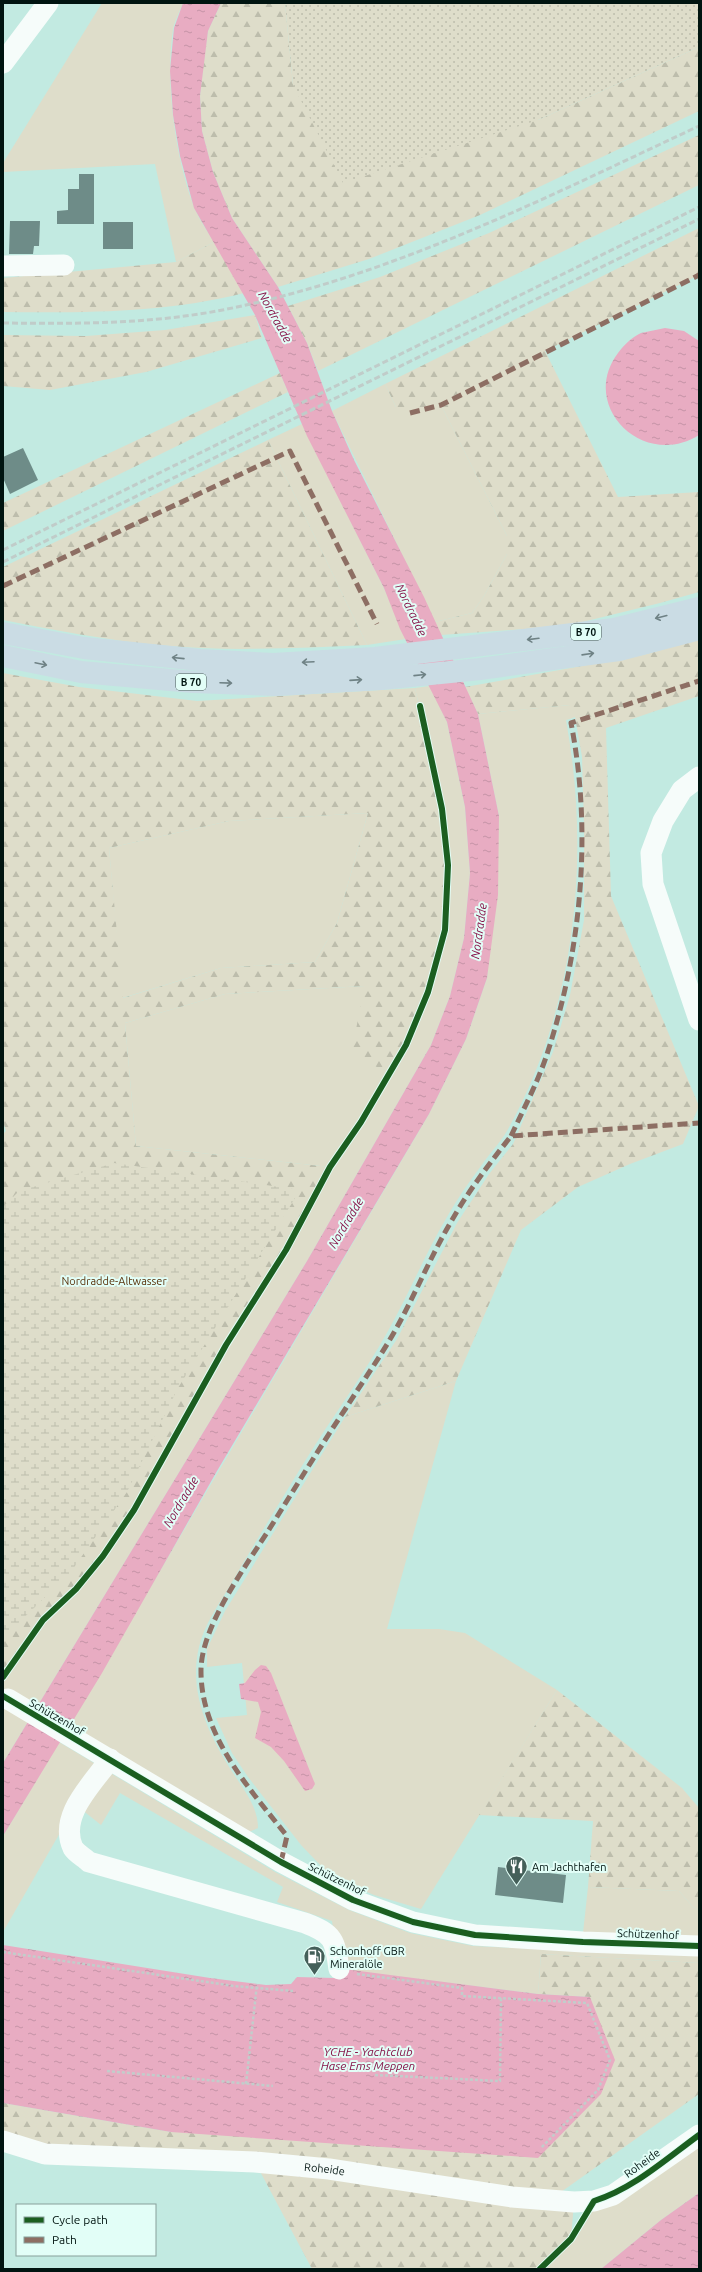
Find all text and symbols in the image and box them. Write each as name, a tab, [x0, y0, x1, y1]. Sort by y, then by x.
water label: Nordradde	[256, 289, 295, 345]
water label: Nordradde	[393, 582, 430, 638]
one-way arrow	[655, 614, 668, 622]
road number: B 70	[571, 624, 601, 640]
one-way arrow	[527, 635, 540, 643]
one-way arrow	[581, 650, 594, 658]
one-way arrow	[172, 654, 185, 662]
one-way arrow	[302, 658, 315, 665]
one-way arrow	[34, 660, 47, 668]
one-way arrow	[413, 671, 426, 679]
road number: B 70	[176, 674, 206, 690]
one-way arrow	[349, 677, 362, 684]
one-way arrow	[219, 680, 232, 687]
water label: Nordradde	[468, 902, 489, 960]
water label: Nordradde	[325, 1195, 366, 1250]
park label: Nordradde-Altwasser	[61, 1275, 167, 1287]
water label: Nordradde	[160, 1474, 201, 1529]
street label: Schützenhof	[27, 1696, 88, 1738]
restaurant icon: Am Jachthafen	[504, 1854, 530, 1887]
street label: Schützenhof	[307, 1860, 368, 1898]
place label: Am Jachthafen	[532, 1861, 606, 1873]
street label: Schützenhof	[617, 1927, 680, 1941]
fuel station icon: Schonhoff GBR Mineralöle	[301, 1944, 327, 1977]
place label: Schonhoff GBR Mineralöle	[330, 1945, 405, 1970]
water label: YCHE - Yachtclub Hase Ems Meppen	[321, 2045, 415, 2072]
street label: Roheide	[622, 2146, 662, 2180]
street label: Roheide	[304, 2161, 346, 2177]
legend	[16, 2204, 156, 2256]
text: Cycle path	[52, 2213, 108, 2226]
text: Path	[52, 2233, 77, 2246]

